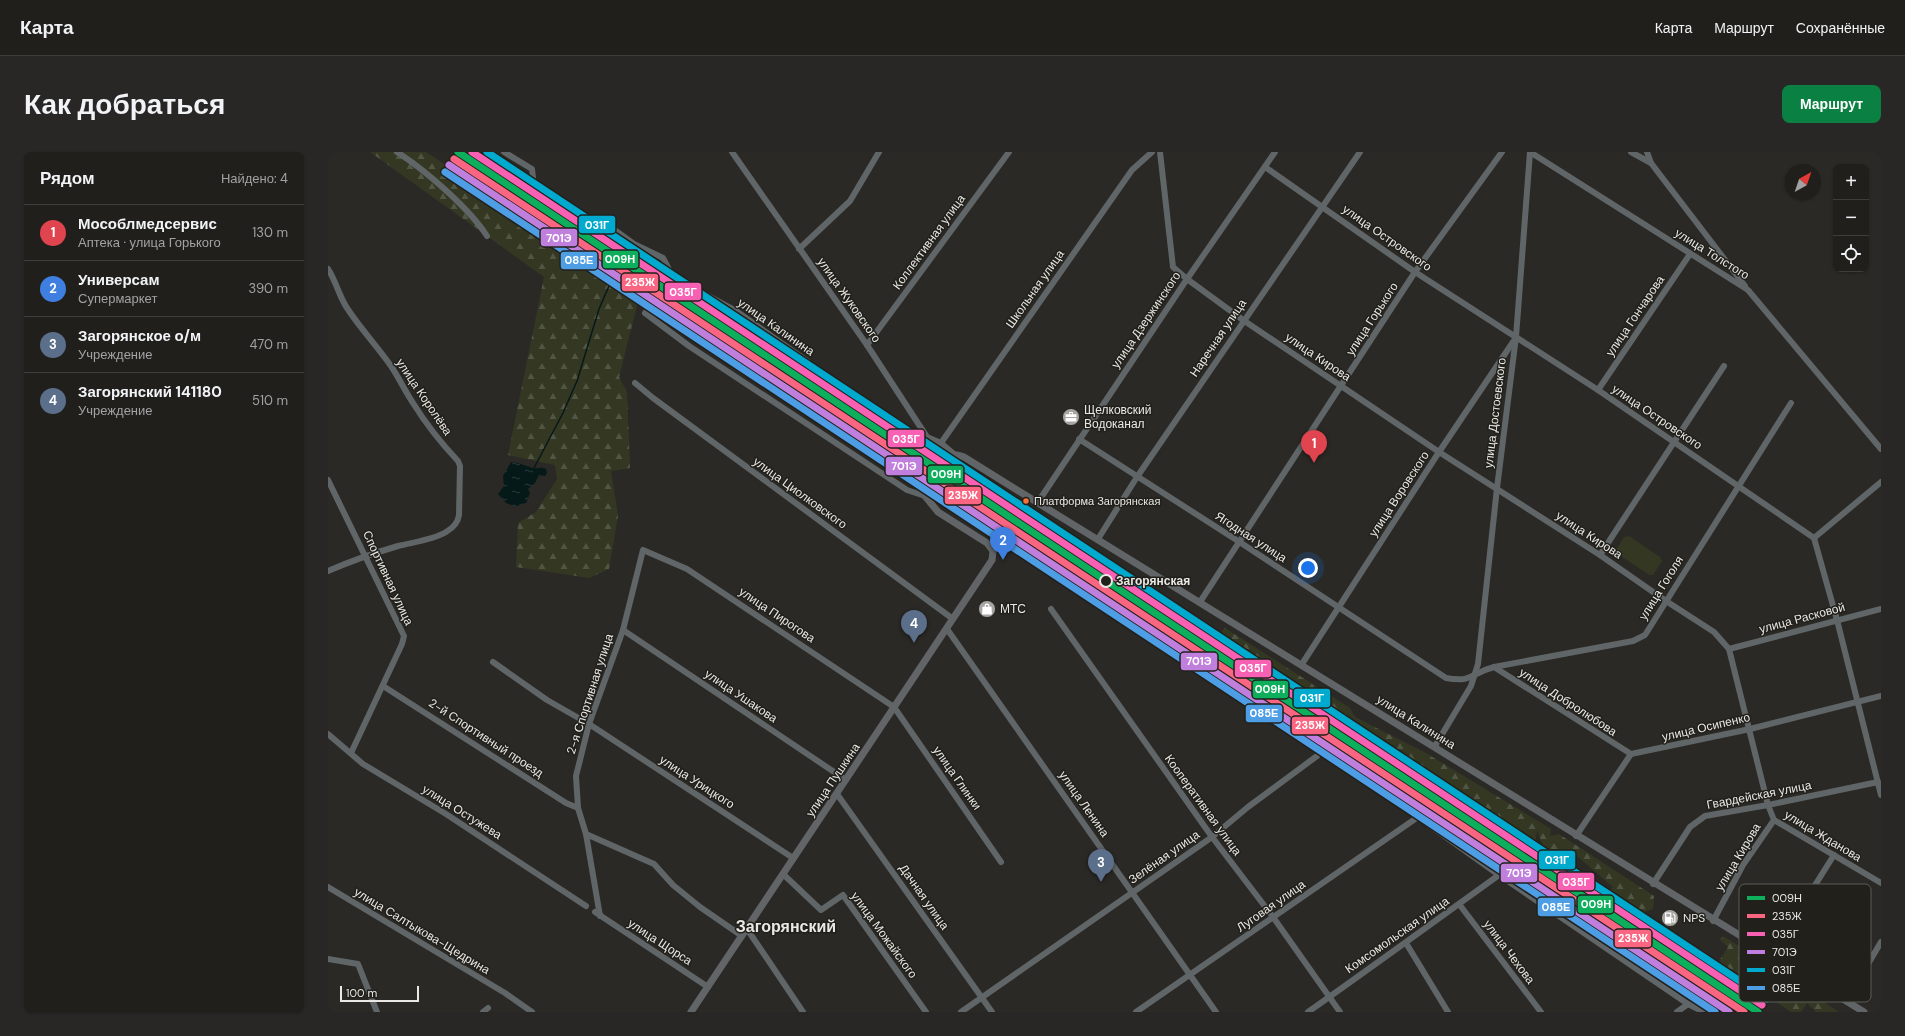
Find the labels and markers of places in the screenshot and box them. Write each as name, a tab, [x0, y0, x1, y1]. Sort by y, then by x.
place label: Щелковский Водоканал	[1084, 402, 1151, 432]
office icon: Щелковский Водоканал	[1061, 407, 1081, 427]
pin: 1	[1301, 430, 1327, 463]
place label: Платформа Загорянская	[1034, 494, 1160, 508]
marker: Платформа Загорянская	[1021, 496, 1031, 506]
pin: 2	[990, 527, 1016, 560]
place label: Загорянская	[1116, 573, 1190, 589]
marker: Загорянская	[1099, 574, 1113, 588]
shop icon: МТС	[977, 599, 997, 619]
place label: МТС	[1000, 601, 1026, 617]
pin: 4	[901, 610, 927, 643]
pin: 3	[1088, 849, 1114, 882]
fuel station icon: NPS	[1660, 908, 1680, 928]
place label: NPS	[1683, 910, 1705, 926]

